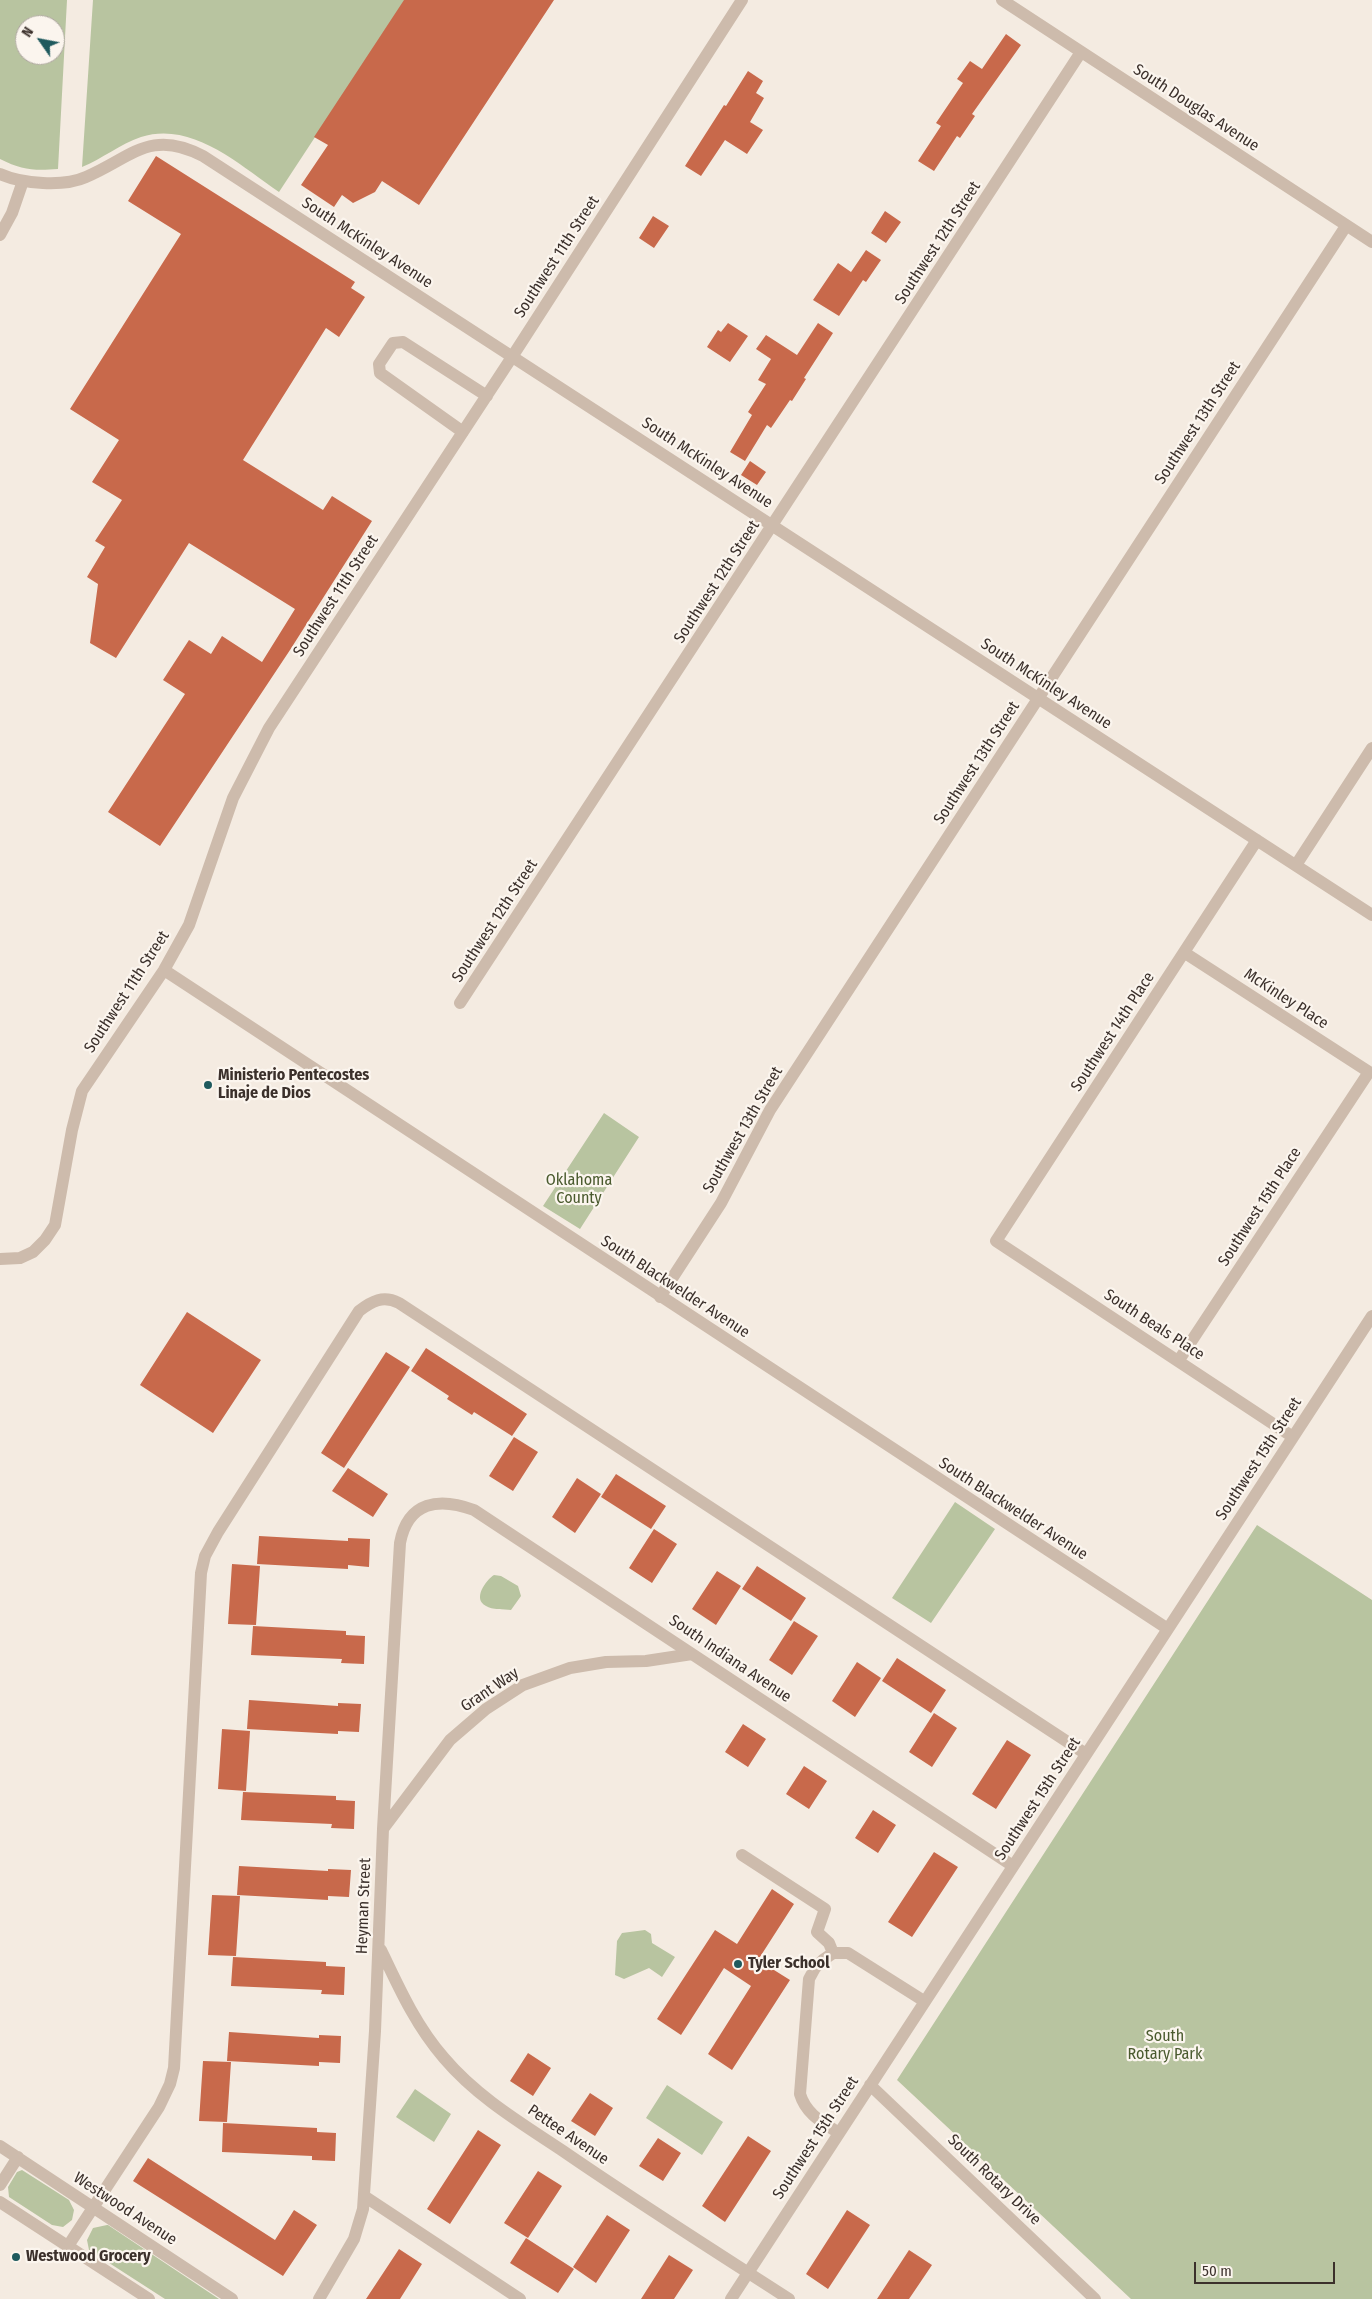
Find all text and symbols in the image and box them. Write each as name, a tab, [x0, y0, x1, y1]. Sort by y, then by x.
north arrow	[15, 15, 65, 65]
text: N	[18, 24, 37, 40]
street label: South Douglas Avenue	[1129, 60, 1263, 156]
street label: Southwest 12th Street	[891, 178, 985, 308]
street label: Southwest 11th Street	[510, 192, 604, 322]
street label: South McKinley Avenue	[298, 193, 436, 293]
street label: Southwest 13th Street	[1151, 358, 1245, 488]
street label: South McKinley Avenue	[638, 413, 776, 513]
street label: Southwest 12th Street	[670, 517, 764, 647]
street label: Southwest 11th Street	[289, 531, 383, 661]
street label: South McKinley Avenue	[977, 634, 1115, 734]
street label: Southwest 13th Street	[930, 698, 1024, 828]
street label: Southwest 12th Street	[448, 856, 542, 986]
street label: Southwest 11th Street	[80, 927, 174, 1057]
street label: McKinley Place	[1240, 965, 1332, 1033]
street label: Southwest 14th Place	[1067, 969, 1159, 1095]
street label: Southwest 13th Street	[699, 1063, 787, 1197]
place label: Ministerio Pentecostes Linaje de Dios	[218, 1066, 369, 1104]
marker: Ministerio Pentecostes Linaje de Dios	[202, 1079, 214, 1091]
street label: Southwest 15th Place	[1214, 1144, 1306, 1270]
park label: Oklahoma County	[546, 1171, 612, 1209]
street label: South Blackwelder Avenue	[597, 1232, 753, 1342]
street label: South Beals Place	[1100, 1285, 1208, 1365]
street label: Southwest 15th Street	[1212, 1394, 1306, 1524]
street label: South Blackwelder Avenue	[935, 1454, 1091, 1564]
street label: South Indiana Avenue	[665, 1611, 795, 1707]
street label: Grant Way	[457, 1664, 523, 1716]
street label: Southwest 15th Street	[991, 1734, 1085, 1864]
street label: Heyman Street	[353, 1858, 375, 1954]
place label: Tyler School	[748, 1954, 830, 1974]
marker: Tyler School	[732, 1958, 744, 1970]
park label: South Rotary Park	[1128, 2027, 1202, 2065]
street label: Southwest 15th Street	[769, 2073, 863, 2203]
street label: Pettee Avenue	[524, 2101, 612, 2169]
street label: South Rotary Drive	[943, 2131, 1045, 2229]
street label: Westwood Avenue	[70, 2168, 180, 2250]
place label: Westwood Grocery	[26, 2247, 151, 2267]
marker: Westwood Grocery	[10, 2251, 22, 2263]
scale bar	[1197, 2252, 1338, 2284]
text: 50 m	[1202, 2262, 1232, 2280]

